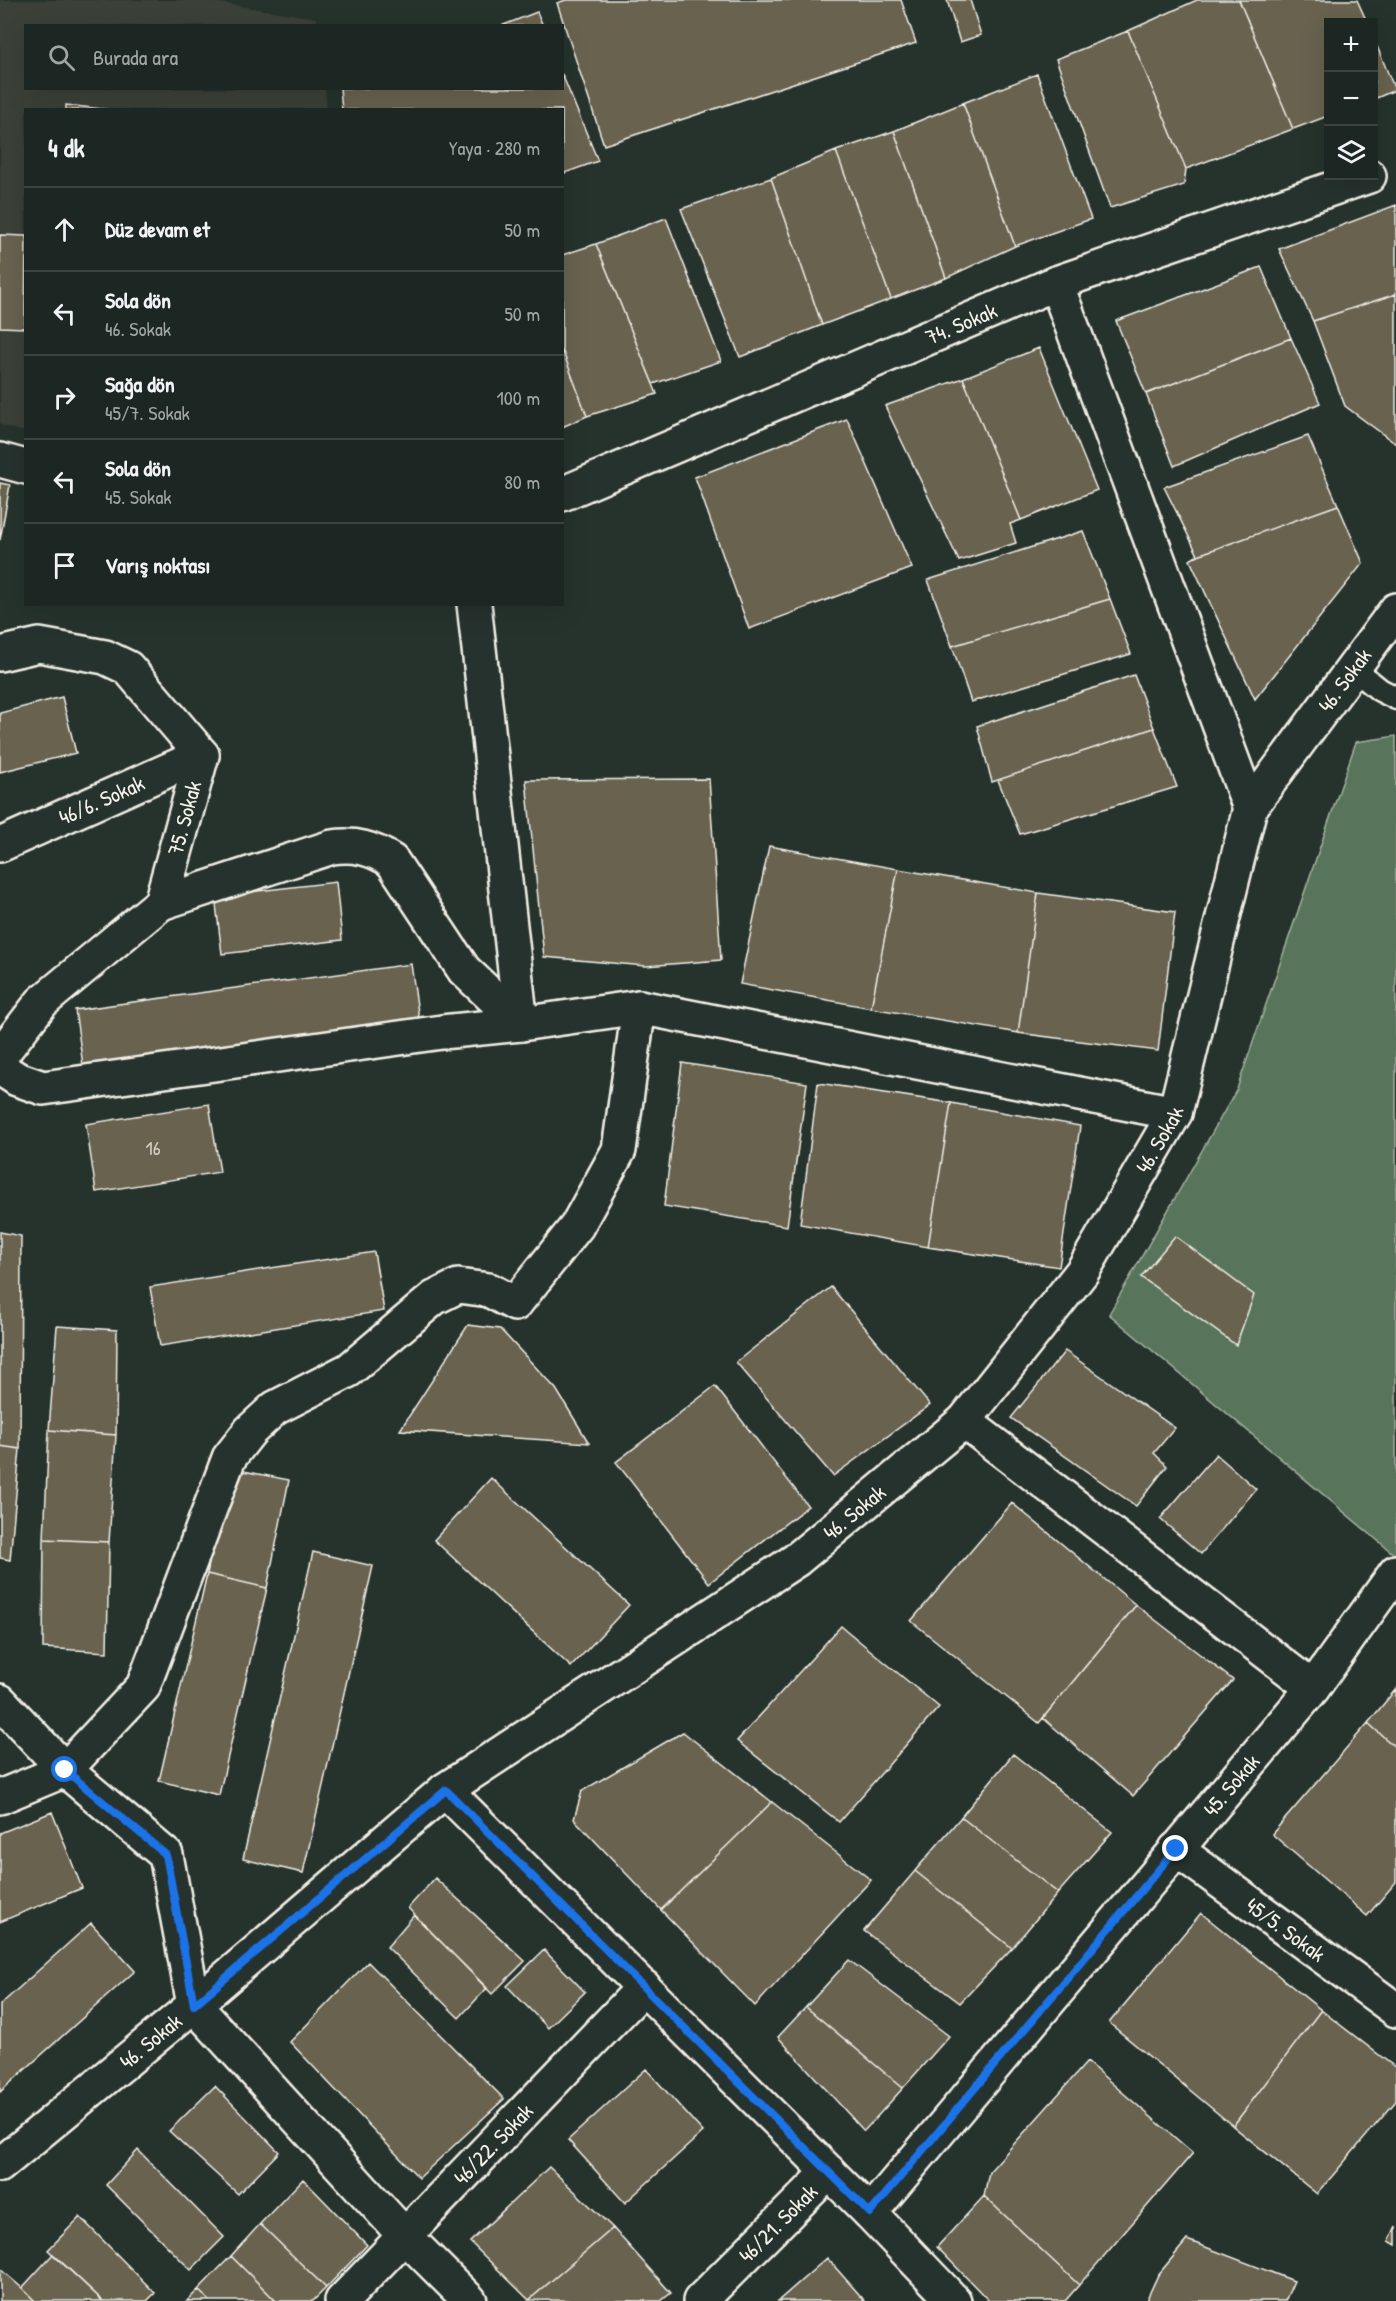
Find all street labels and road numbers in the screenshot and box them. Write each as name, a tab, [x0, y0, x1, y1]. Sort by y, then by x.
street label: 74. Sokak	[921, 295, 1001, 352]
street label: 46. Sokak	[1311, 642, 1378, 718]
street label: 46/6. Sokak	[54, 768, 149, 832]
street label: 75. Sokak	[160, 778, 208, 858]
street label: 46. Sokak	[1128, 1104, 1191, 1179]
street label: 46. Sokak	[817, 1477, 892, 1547]
street label: 45. Sokak	[1196, 1747, 1266, 1823]
street label: 45/5. Sokak	[1240, 1890, 1332, 1969]
street label: 46. Sokak	[113, 2006, 188, 2076]
street label: 46/22. Sokak	[447, 2096, 539, 2191]
street label: 46/21. Sokak	[732, 2177, 824, 2269]

